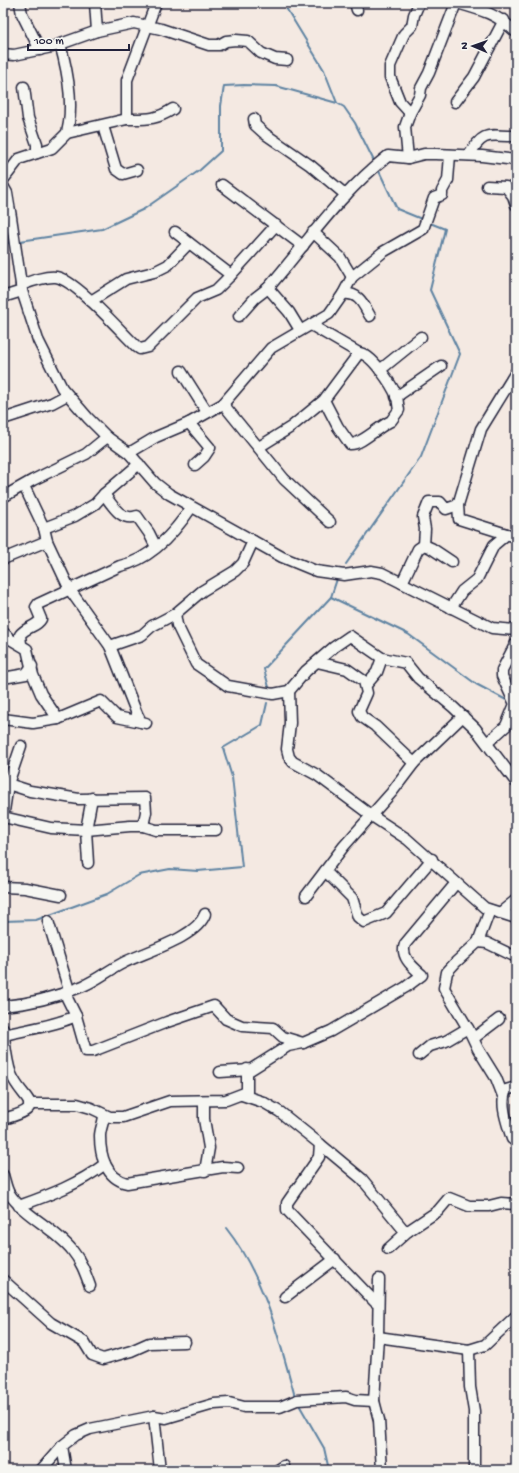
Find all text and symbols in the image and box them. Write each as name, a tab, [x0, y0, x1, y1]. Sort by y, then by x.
scale bar	[28, 26, 129, 52]
north arrow	[453, 26, 493, 66]
text: 100 m	[33, 35, 64, 49]
text: N	[459, 42, 471, 50]

